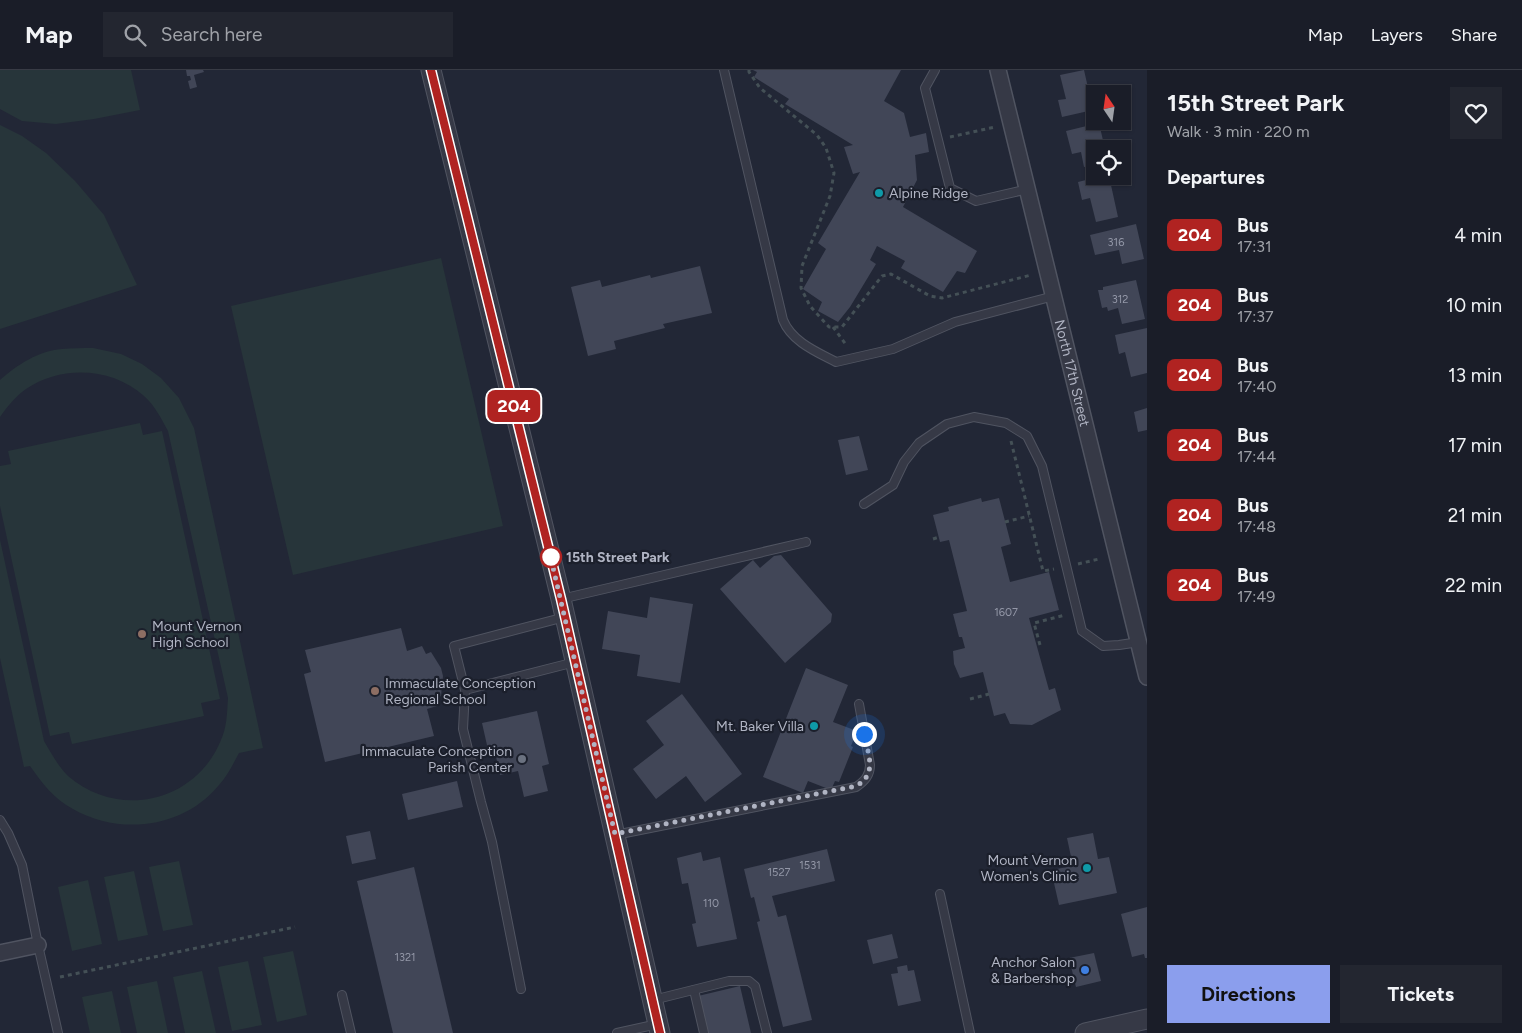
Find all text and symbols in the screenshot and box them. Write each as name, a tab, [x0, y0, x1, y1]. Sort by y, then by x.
search box	[103, 12, 453, 57]
text: Map	[25, 20, 73, 49]
icon: search	[121, 21, 149, 49]
text: Search here	[161, 23, 262, 46]
text: Map	[1308, 24, 1343, 46]
text: Layers	[1371, 24, 1423, 46]
text: Share	[1451, 24, 1497, 46]
north arrow	[1086, 85, 1131, 130]
map controls	[1086, 85, 1131, 185]
button: heart	[1450, 87, 1502, 139]
text: 15th Street Park	[1167, 88, 1344, 117]
text: Walk · 3 min · 220 m	[1167, 122, 1310, 141]
button: locate	[1086, 140, 1131, 185]
text: Departures	[1167, 166, 1265, 189]
place label: Alpine Ridge	[889, 185, 968, 202]
marker: Alpine Ridge	[873, 187, 885, 199]
text: Bus	[1237, 214, 1268, 237]
text: 204	[1178, 224, 1211, 246]
text: 4 min	[1454, 224, 1502, 247]
house number: 316	[1108, 236, 1124, 249]
text: 17:31	[1237, 237, 1272, 256]
text: Bus	[1237, 284, 1268, 307]
house number: 312	[1112, 293, 1128, 306]
text: 204	[1178, 294, 1211, 316]
text: 10 min	[1446, 294, 1502, 317]
text: 17:37	[1237, 307, 1274, 326]
street label: North 17th Street	[1051, 318, 1093, 428]
text: Bus	[1237, 354, 1268, 377]
text: 204	[1178, 364, 1211, 386]
text: 13 min	[1448, 364, 1502, 387]
text: 17:40	[1237, 377, 1276, 396]
line badge: 204	[485, 390, 543, 422]
text: 204	[497, 395, 531, 417]
text: Bus	[1237, 424, 1268, 447]
text: 204	[1178, 434, 1211, 456]
text: 17 min	[1448, 434, 1502, 457]
text: 17:44	[1237, 447, 1276, 466]
text: Bus	[1237, 494, 1268, 517]
text: 204	[1178, 504, 1211, 526]
text: 21 min	[1448, 504, 1502, 527]
text: 17:48	[1237, 517, 1276, 536]
marker: 15th Street Park	[540, 546, 562, 568]
place label: 15th Street Park	[566, 549, 670, 566]
text: Bus	[1237, 564, 1268, 587]
text: 204	[1178, 574, 1211, 596]
text: 22 min	[1445, 574, 1502, 597]
text: 17:49	[1237, 587, 1275, 606]
house number: 1607	[994, 606, 1018, 619]
place label: Mount Vernon High School	[152, 618, 242, 651]
marker: Mount Vernon High School	[136, 628, 148, 640]
place label: Immaculate Conception Regional School	[385, 675, 536, 708]
marker: Immaculate Conception Regional School	[369, 685, 381, 697]
place label: Mt. Baker Villa	[716, 718, 804, 735]
marker: Mt. Baker Villa	[808, 720, 820, 732]
your location	[852, 722, 877, 747]
place label: Immaculate Conception Parish Center	[361, 743, 512, 776]
marker: Immaculate Conception Parish Center	[516, 753, 528, 765]
place label: Mount Vernon Women's Clinic	[981, 852, 1077, 885]
house number: 1531	[799, 859, 821, 872]
marker: Mount Vernon Women's Clinic	[1081, 862, 1093, 874]
house number: 1527	[768, 866, 791, 879]
house number: 110	[703, 897, 719, 910]
house number: 1321	[394, 951, 416, 964]
place label: Anchor Salon & Barbershop	[991, 954, 1075, 987]
marker: Anchor Salon & Barbershop	[1079, 964, 1091, 976]
button: Directions	[1167, 965, 1330, 1023]
button: Tickets	[1340, 965, 1502, 1023]

